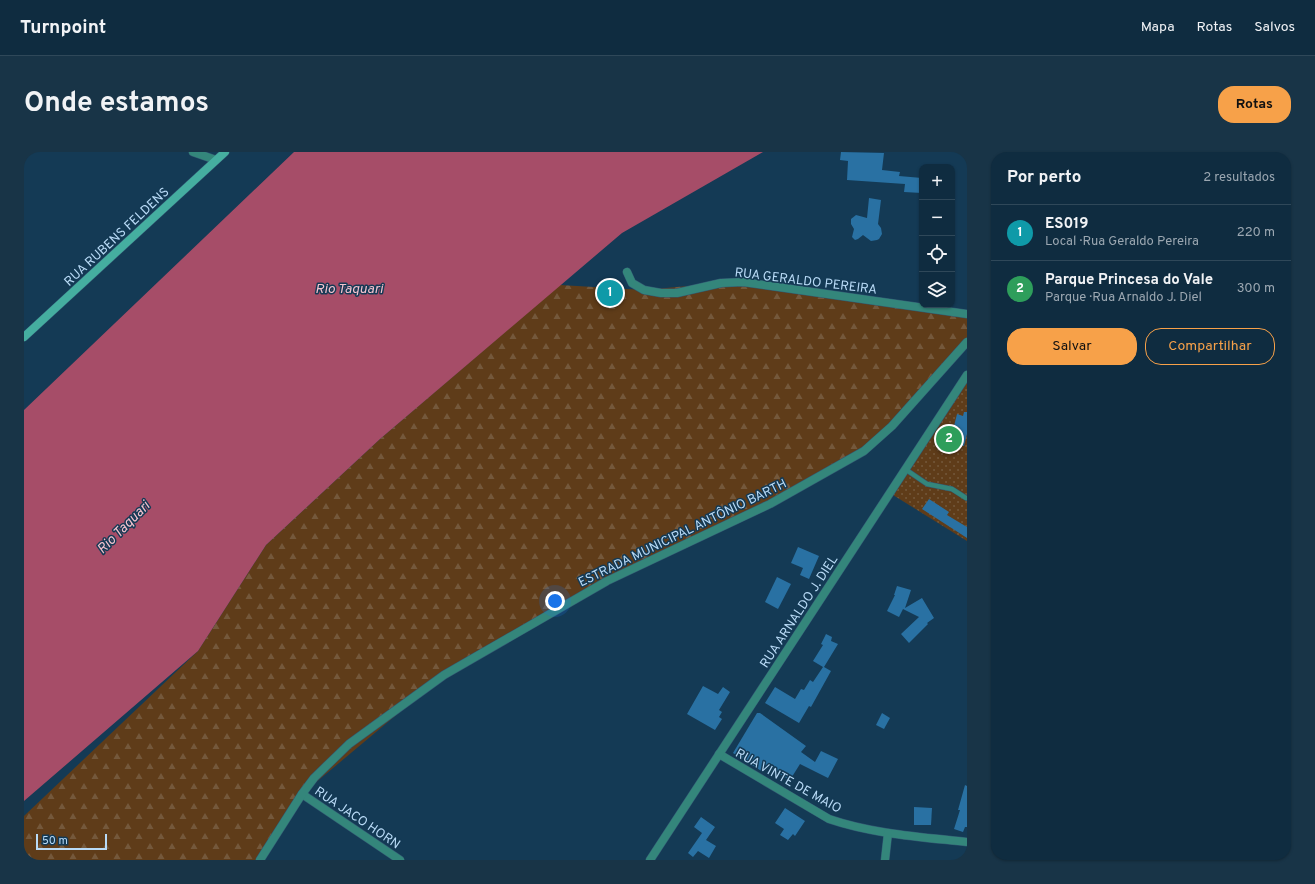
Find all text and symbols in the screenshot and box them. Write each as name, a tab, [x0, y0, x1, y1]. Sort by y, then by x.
text: Turnpoint	[20, 16, 106, 40]
text: Mapa	[1141, 19, 1175, 36]
text: Rotas	[1197, 19, 1232, 36]
text: Salvos	[1254, 19, 1295, 36]
text: Onde estamos	[24, 86, 209, 122]
button: Rotas	[1218, 86, 1291, 123]
map controls	[919, 164, 955, 308]
button: +	[919, 164, 955, 200]
text: Por perto	[1007, 167, 1081, 189]
text: 2 resultados	[1203, 170, 1275, 186]
street label: RUA RUBENS FELDENS	[62, 185, 173, 290]
button: −	[919, 200, 955, 236]
text: ES019	[1045, 215, 1089, 234]
text: 1	[1017, 225, 1023, 241]
text: 220 m	[1237, 225, 1275, 241]
text: Local · Rua Geraldo Pereira	[1045, 234, 1199, 250]
button: locate	[919, 236, 955, 272]
street label: RUA GERALDO PEREIRA	[734, 265, 878, 299]
text: Parque Princesa do Vale	[1045, 271, 1213, 290]
button: layers	[919, 272, 955, 308]
pin: 1	[597, 278, 623, 308]
water label: Rio Taquari	[315, 281, 385, 298]
text: 2	[1016, 281, 1024, 297]
text: 300 m	[1237, 281, 1275, 297]
text: Parque · Rua Arnaldo J. Diel	[1045, 290, 1202, 306]
button: Salvar	[1007, 328, 1137, 365]
button: Compartilhar	[1145, 328, 1275, 365]
pin: 2	[936, 424, 962, 454]
street label: ESTRADA MUNICIPAL ANTÔNIO BARTH	[575, 474, 790, 591]
water label: Rio Taquari	[94, 497, 155, 558]
street label: RUA ARNALDO J. DIEL	[757, 553, 842, 671]
your location	[545, 591, 565, 611]
street label: RUA VINTE DE MAIO	[732, 746, 844, 818]
street label: RUA JACO HORN	[311, 784, 403, 853]
scale bar	[36, 832, 107, 851]
text: 50 m	[42, 834, 68, 848]

